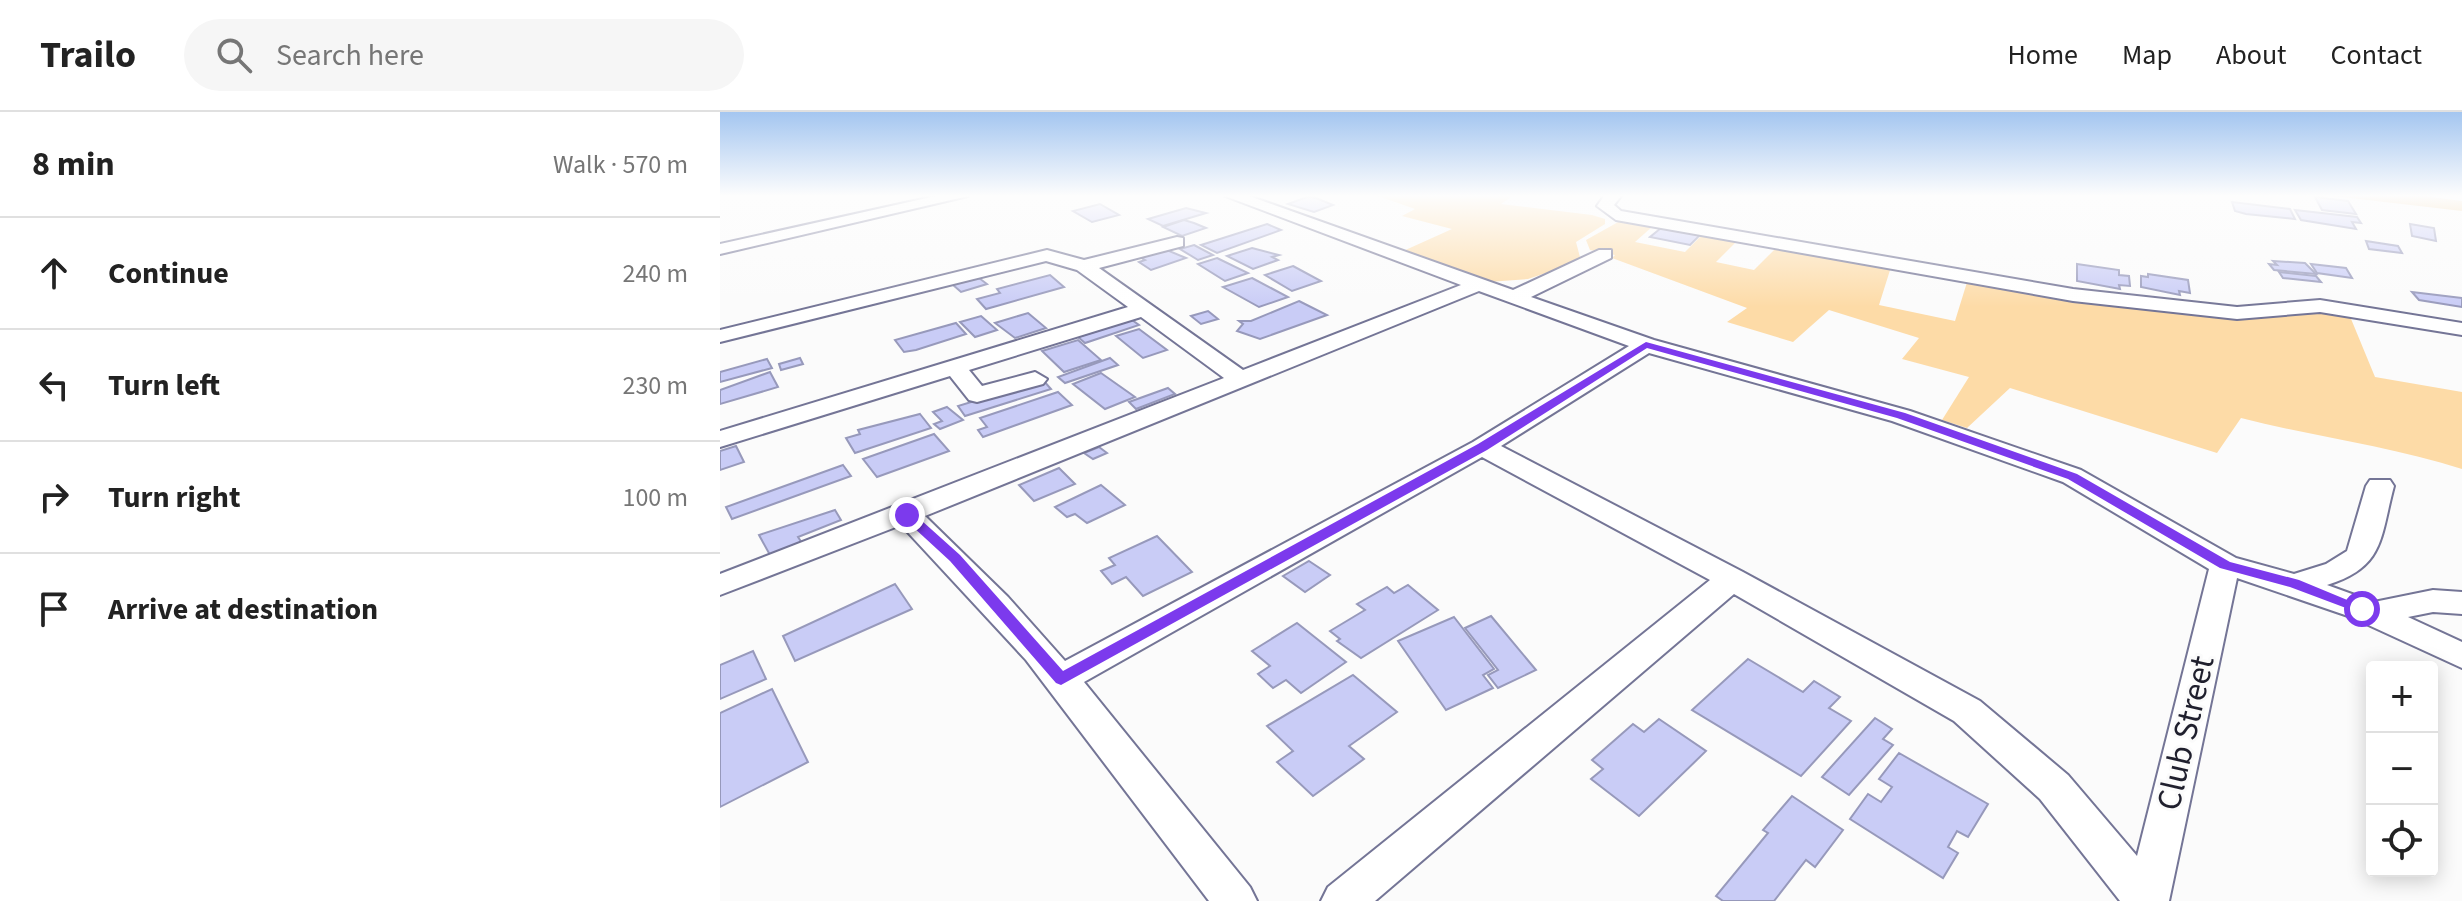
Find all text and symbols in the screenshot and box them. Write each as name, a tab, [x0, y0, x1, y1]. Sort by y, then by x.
search box	[184, 19, 744, 91]
text: Trailo	[40, 28, 136, 82]
icon: search	[212, 33, 256, 77]
text: Search here	[276, 34, 424, 77]
text: Home	[2007, 35, 2078, 75]
text: Map	[2122, 35, 2172, 75]
text: About	[2216, 35, 2287, 75]
text: Contact	[2331, 35, 2422, 75]
text: 8 min	[32, 140, 115, 189]
text: Walk · 570 m	[553, 146, 688, 183]
icon: ahead	[32, 251, 76, 295]
text: Continue	[108, 252, 229, 295]
text: 240 m	[622, 255, 688, 292]
icon: left	[32, 363, 76, 407]
text: Turn left	[108, 364, 220, 407]
text: 230 m	[622, 367, 688, 404]
icon: right	[32, 475, 76, 519]
text: Turn right	[108, 476, 240, 519]
text: 100 m	[622, 479, 688, 516]
route end	[889, 497, 925, 533]
icon: arrive	[32, 587, 76, 631]
text: Arrive at destination	[108, 588, 378, 631]
route start	[2344, 591, 2380, 627]
street label: Club Street	[2144, 650, 2228, 815]
map controls	[2366, 661, 2438, 877]
button: +	[2366, 661, 2438, 733]
button: −	[2366, 733, 2438, 805]
button: locate	[2366, 805, 2438, 877]

